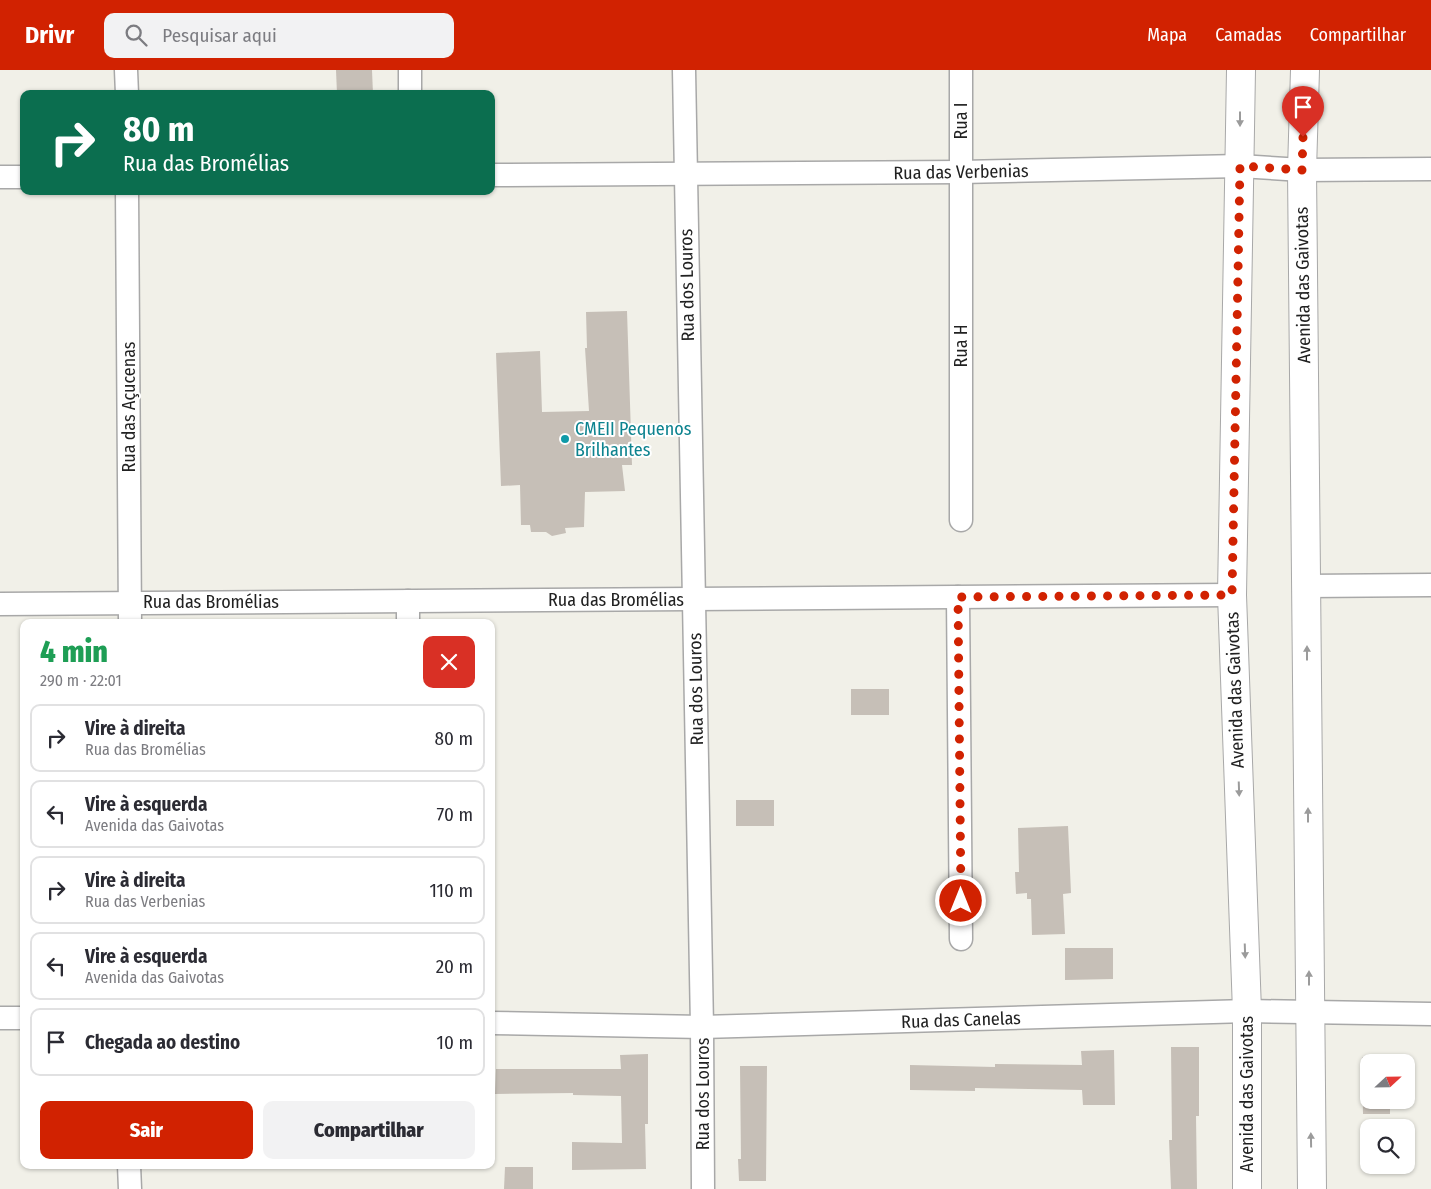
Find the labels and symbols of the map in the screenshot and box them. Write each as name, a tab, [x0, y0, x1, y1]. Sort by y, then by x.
pin	[1282, 86, 1324, 137]
street label: Rua I	[950, 103, 972, 140]
one-way arrow	[1236, 111, 1244, 127]
street label: Rua das Verbenias	[893, 160, 1029, 184]
street label: Avenida das Gaivotas	[1291, 206, 1315, 363]
street label: Rua dos Louros	[675, 228, 699, 342]
street label: Rua H	[950, 324, 972, 368]
street label: Rua das Açucenas	[118, 341, 140, 473]
place label: CMEII Pequenos Brilhantes	[575, 418, 692, 461]
marker: CMEII Pequenos Brilhantes	[559, 433, 571, 445]
street label: Rua das Bromélias	[548, 589, 684, 611]
street label: Rua das Bromélias	[143, 591, 279, 613]
street label: Avenida das Gaivotas	[1221, 611, 1249, 769]
street label: Rua dos Louros	[684, 632, 708, 746]
one-way arrow	[1303, 645, 1311, 661]
one-way arrow	[1235, 781, 1243, 797]
one-way arrow	[1304, 807, 1312, 823]
position arrow	[934, 874, 986, 926]
one-way arrow	[1241, 943, 1249, 959]
one-way arrow	[1305, 970, 1313, 986]
street label: Rua das Canelas	[901, 1007, 1022, 1033]
street label: Avenida das Gaivotas	[1236, 1015, 1258, 1172]
street label: Rua dos Louros	[692, 1037, 714, 1150]
north arrow	[1360, 1054, 1415, 1109]
one-way arrow	[1307, 1132, 1315, 1148]

